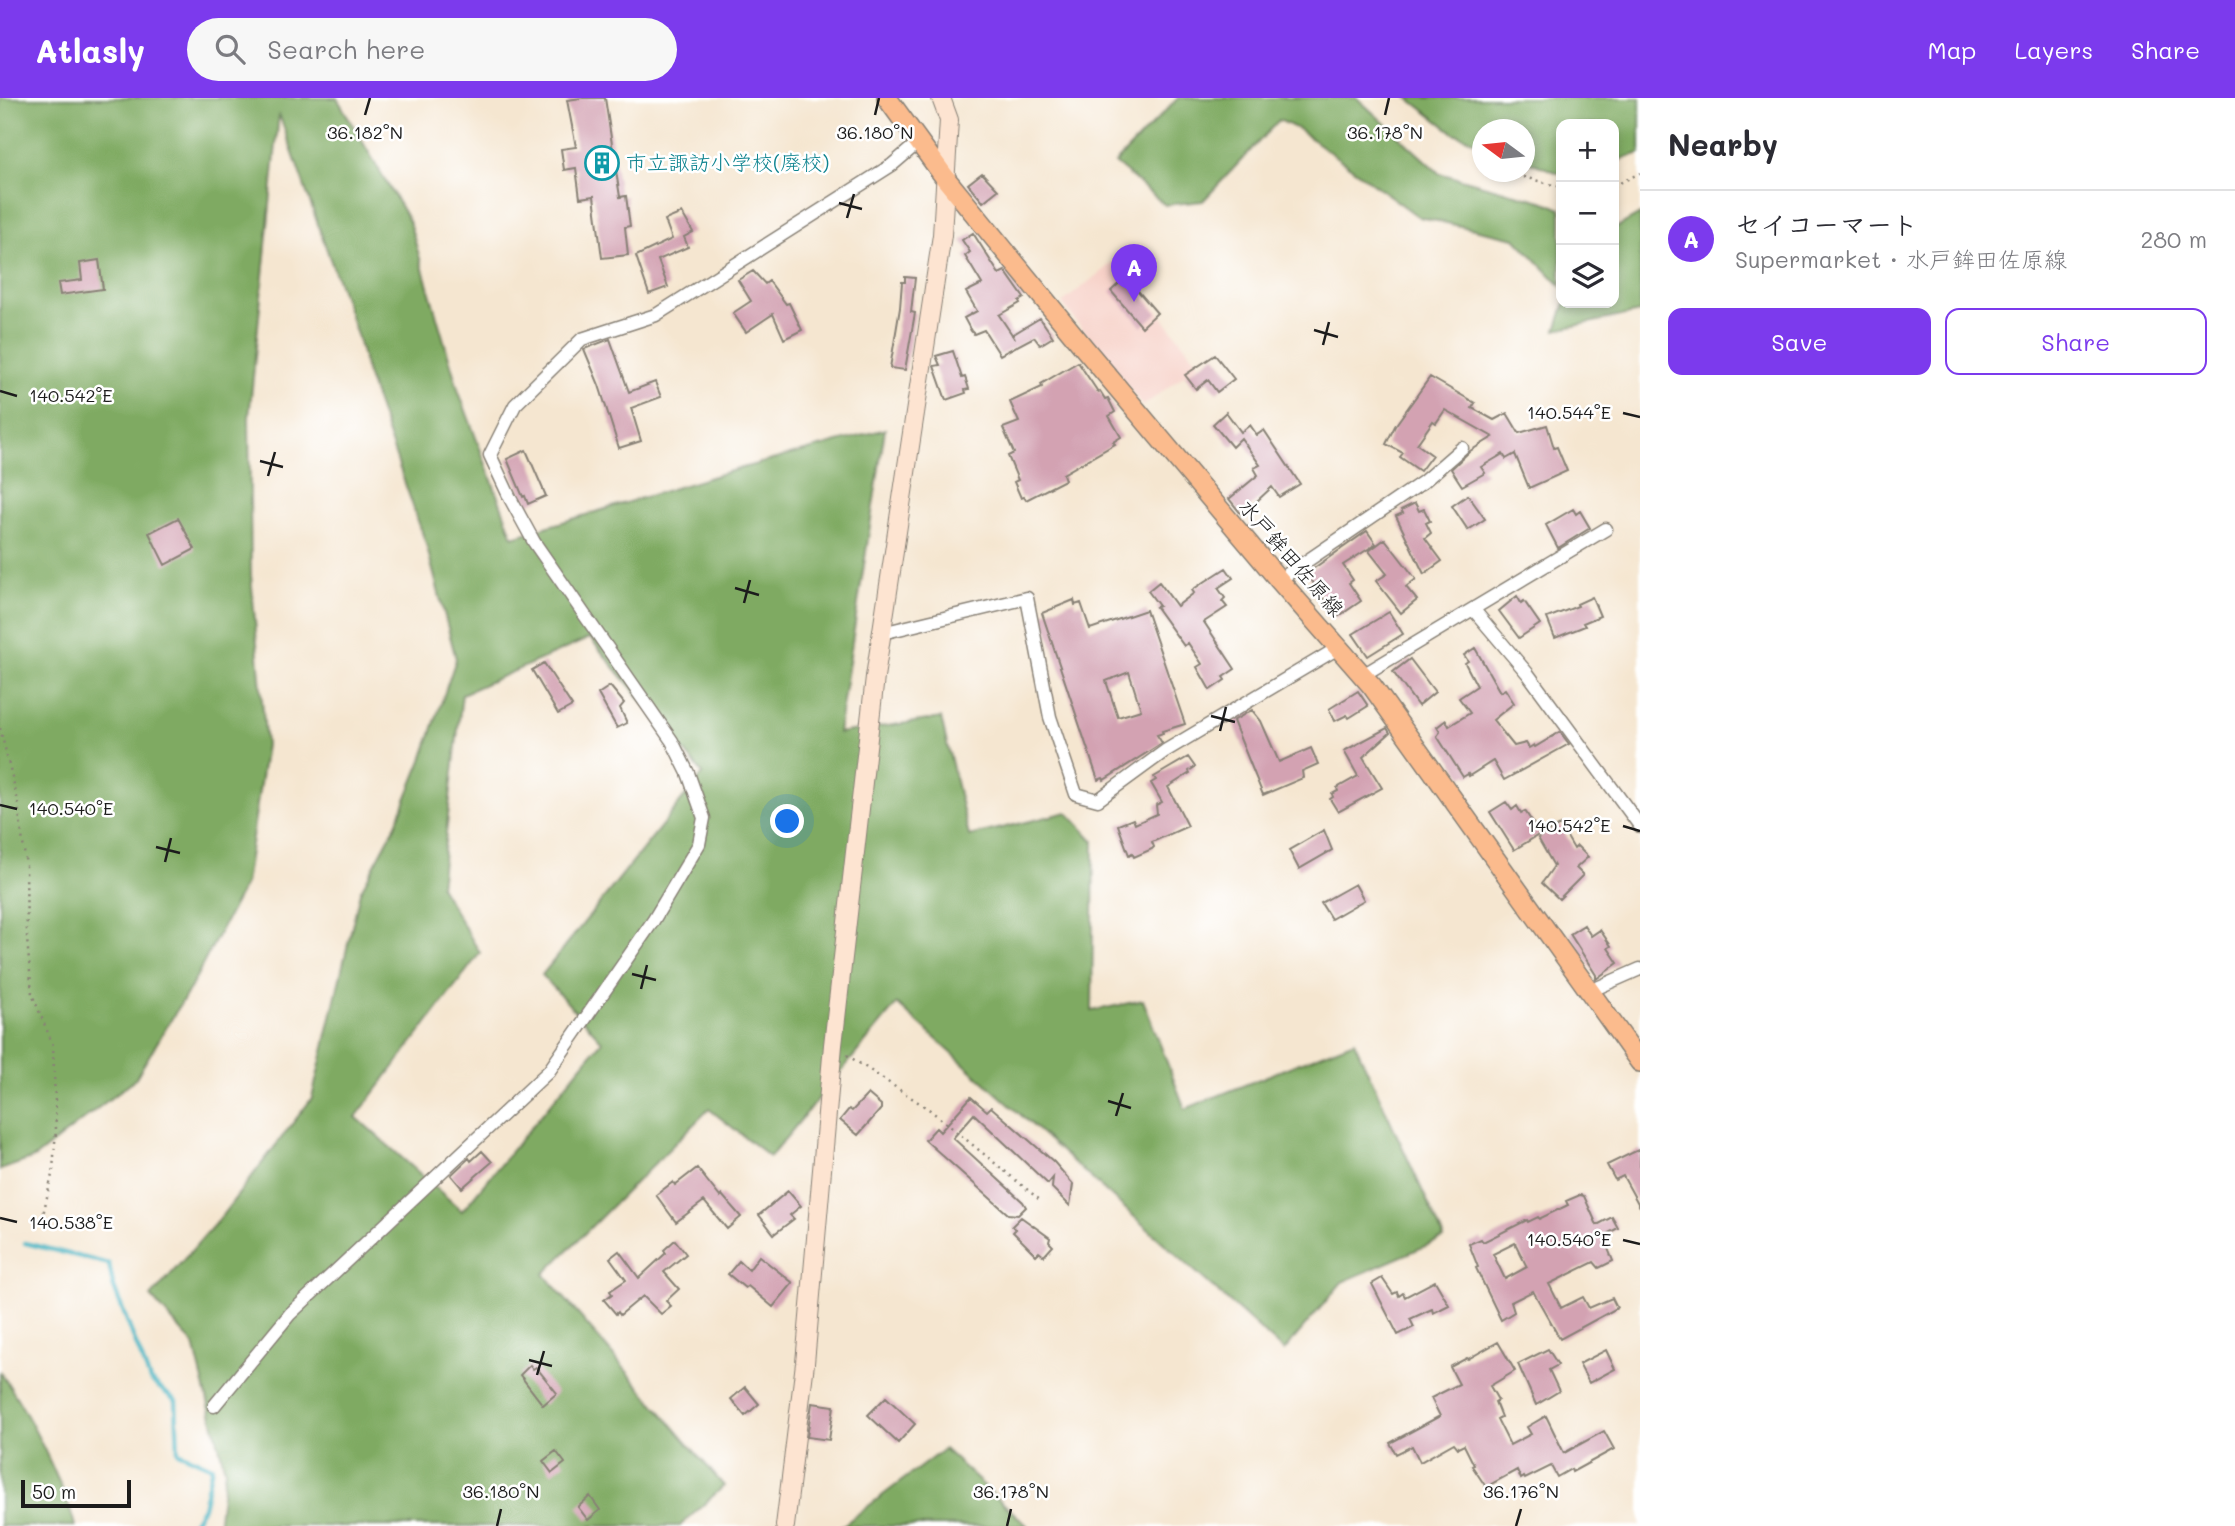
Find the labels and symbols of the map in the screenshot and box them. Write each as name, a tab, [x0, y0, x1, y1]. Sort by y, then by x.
north arrow	[1472, 119, 1535, 182]
text: 36.182°N	[327, 120, 403, 144]
text: 36.180°N	[836, 120, 914, 144]
text: 36.178°N	[1347, 120, 1423, 144]
building icon: 市立諏訪小学校(廃校)	[583, 144, 621, 182]
place label: 市立諏訪小学校(廃校)	[626, 148, 829, 175]
pin: A	[1111, 244, 1157, 302]
text: 140.542°E	[29, 383, 113, 407]
text: 140.544°E	[1527, 400, 1611, 424]
street label: 水戸鉾田佐原線	[1234, 493, 1351, 621]
text: 140.540°E	[29, 796, 113, 820]
your location	[770, 804, 804, 838]
text: 140.542°E	[1527, 813, 1611, 837]
text: 140.538°E	[29, 1210, 113, 1234]
text: 140.540°E	[1527, 1227, 1611, 1251]
scale bar	[21, 1477, 131, 1509]
text: 36.180°N	[462, 1479, 540, 1503]
text: 36.178°N	[973, 1479, 1049, 1503]
text: 36.176°N	[1483, 1479, 1559, 1503]

